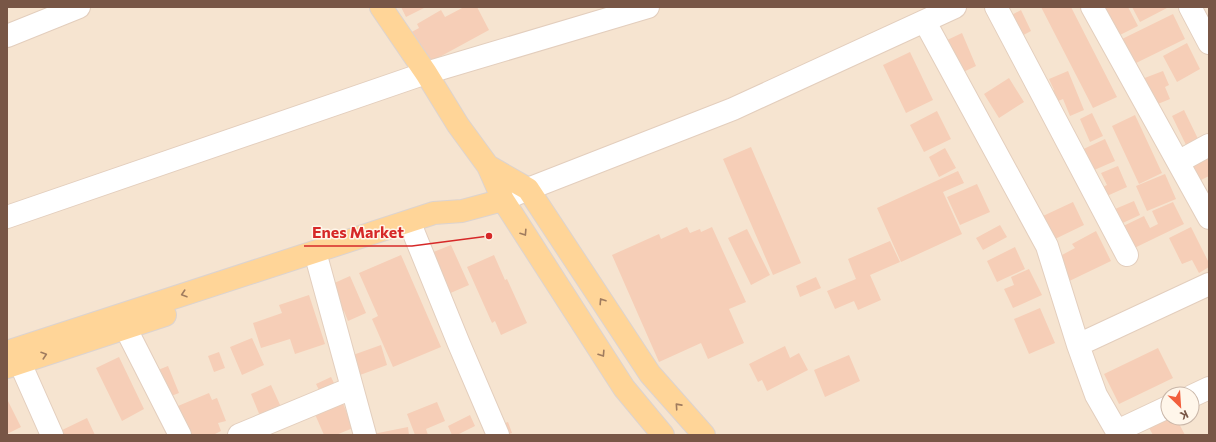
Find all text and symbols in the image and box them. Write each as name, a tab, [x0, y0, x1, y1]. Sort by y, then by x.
callout: Enes Market	[304, 218, 412, 246]
text: Enes Market	[312, 222, 404, 241]
one-way arrow	[519, 229, 527, 236]
one-way arrow	[180, 289, 187, 298]
one-way arrow	[599, 298, 606, 305]
one-way arrow	[597, 350, 605, 357]
one-way arrow	[40, 351, 47, 360]
north arrow	[1160, 386, 1200, 426]
one-way arrow	[676, 403, 683, 411]
text: K	[1178, 408, 1191, 423]

